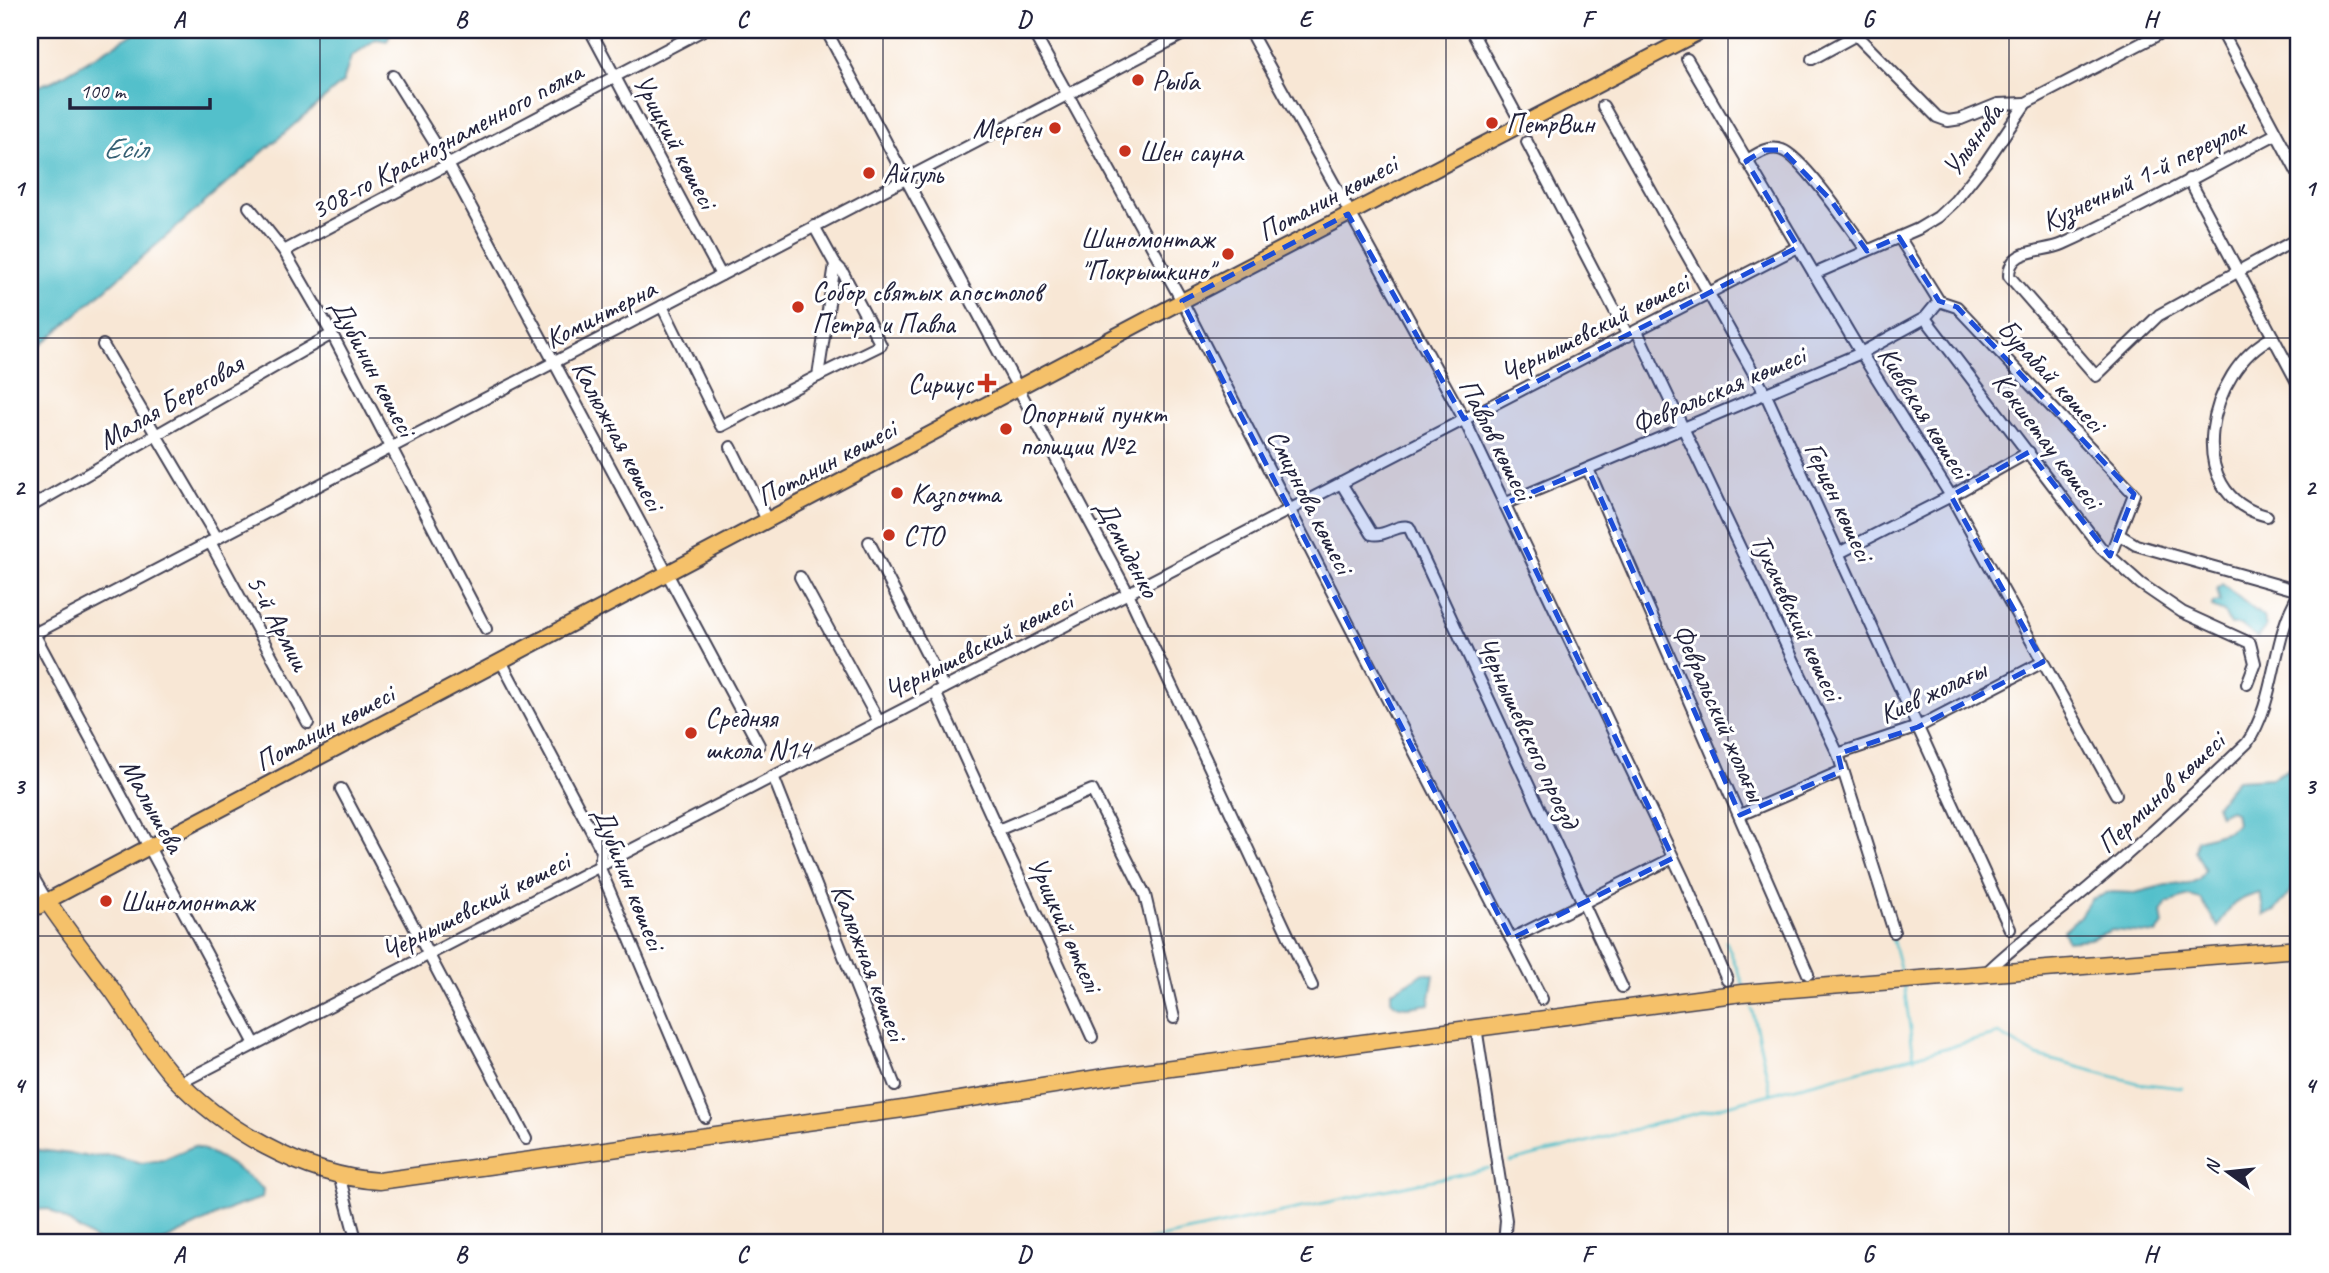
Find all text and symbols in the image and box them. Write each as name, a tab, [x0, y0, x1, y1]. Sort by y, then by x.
text: A	[173, 5, 187, 34]
text: B	[455, 5, 469, 34]
text: C	[737, 5, 751, 34]
text: D	[1017, 5, 1033, 34]
text: E	[1299, 5, 1315, 34]
text: F	[1582, 5, 1598, 34]
text: G	[1862, 5, 1877, 34]
text: H	[2143, 5, 2161, 34]
street label: 308-го Краснознаменного полка	[304, 53, 590, 227]
place label: Рыба	[1152, 63, 1201, 98]
scale bar	[70, 66, 210, 110]
street label: Урицкий көшесі	[626, 68, 727, 218]
marker: Рыба	[1130, 72, 1146, 88]
text: 100 m	[80, 78, 127, 104]
street label: Ульянова	[1934, 94, 2012, 183]
place label: ПетрВин	[1506, 106, 1596, 141]
street label: Кузнечный 1-й переулок	[2036, 109, 2254, 240]
place label: Мерген	[973, 111, 1043, 146]
marker: ПетрВин	[1484, 115, 1500, 131]
marker: Мерген	[1047, 120, 1063, 136]
water label: Есіл	[103, 129, 151, 167]
place label: Шен сауна	[1139, 134, 1244, 169]
marker: Шен сауна	[1117, 143, 1133, 159]
street label: Потанин көшесі	[1252, 144, 1406, 249]
place label: Айгуль	[883, 156, 945, 191]
marker: Айгуль	[861, 165, 877, 181]
text: 1	[14, 174, 27, 203]
text: 1	[2305, 174, 2318, 203]
place label: Шиномонтаж "Покрышкино"	[1080, 221, 1219, 288]
marker: Шиномонтаж "Покрышкино"	[1220, 246, 1236, 262]
street label: Чернышевский көшесі	[1494, 263, 1698, 390]
street label: Коминтерна	[539, 270, 663, 356]
place label: Собор святых апостолов Петра и Павла	[812, 274, 1047, 341]
street label: Дубинин көшесі	[323, 292, 426, 446]
marker: Собор святых апостолов Петра и Павла	[790, 299, 806, 315]
street label: Бурабай көшесі	[1990, 311, 2116, 442]
street label: Февральская көшесі	[1626, 336, 1814, 442]
street label: Киевская көшесі	[1870, 340, 1981, 488]
street label: Малая Береговая	[92, 345, 251, 457]
street label: Калюжная көшесі	[564, 354, 675, 520]
street label: Көкшетау көшесі	[1985, 365, 2113, 519]
place label: Сириус	[908, 366, 974, 401]
street label: Павлов көшесі	[1451, 373, 1544, 509]
marker: Сириус	[979, 375, 995, 391]
place label: Опорный пункт полиции №2	[1020, 396, 1167, 463]
street label: Потанин көшесі	[751, 409, 905, 514]
marker: Опорный пункт полиции №2	[998, 421, 1014, 437]
street label: Смирнова көшесі	[1259, 423, 1364, 583]
street label: Герцен көшесі	[1797, 436, 1884, 570]
text: 2	[14, 473, 27, 502]
text: 2	[2305, 473, 2318, 502]
place label: Казпочта	[911, 476, 1003, 512]
marker: Казпочта	[889, 485, 905, 501]
street label: Демиденко	[1087, 493, 1169, 605]
place label: СТО	[903, 518, 946, 553]
marker: СТО	[881, 527, 897, 543]
street label: Тухачевский көшесі	[1744, 528, 1853, 709]
street label: 5-й Армии	[239, 568, 319, 678]
street label: Чернышевский көшесі	[878, 581, 1082, 708]
street label: Февральский жолағы	[1665, 618, 1775, 808]
street label: Чернышевского проезд	[1469, 631, 1589, 836]
street label: Киев жолағы	[1873, 651, 1993, 731]
street label: Потанин көшесі	[249, 674, 403, 779]
place label: Средняя школа N14	[705, 700, 812, 767]
street label: Перминов көшесі	[2089, 721, 2235, 861]
marker: Средняя школа N14	[683, 725, 699, 741]
street label: Малышева	[112, 752, 194, 860]
text: 3	[14, 772, 27, 801]
text: 3	[2305, 772, 2318, 801]
street label: Дубинин көшесі	[585, 802, 676, 958]
street label: Чернышевский көшесі	[375, 841, 579, 968]
street label: Урицкий өткелі	[1020, 851, 1112, 1000]
street label: Калюжная көшесі	[824, 879, 917, 1049]
place label: Шиномонтаж	[120, 884, 257, 919]
marker: Шиномонтаж	[98, 893, 114, 909]
text: 4	[14, 1071, 27, 1100]
text: 4	[2305, 1071, 2318, 1100]
north arrow	[2192, 1136, 2262, 1206]
text: N	[2199, 1156, 2226, 1177]
text: A	[173, 1240, 187, 1269]
text: B	[455, 1240, 469, 1269]
text: C	[737, 1240, 751, 1269]
text: D	[1017, 1240, 1033, 1269]
text: E	[1299, 1240, 1315, 1269]
text: F	[1582, 1240, 1598, 1269]
text: G	[1862, 1240, 1877, 1269]
text: H	[2143, 1240, 2161, 1269]

